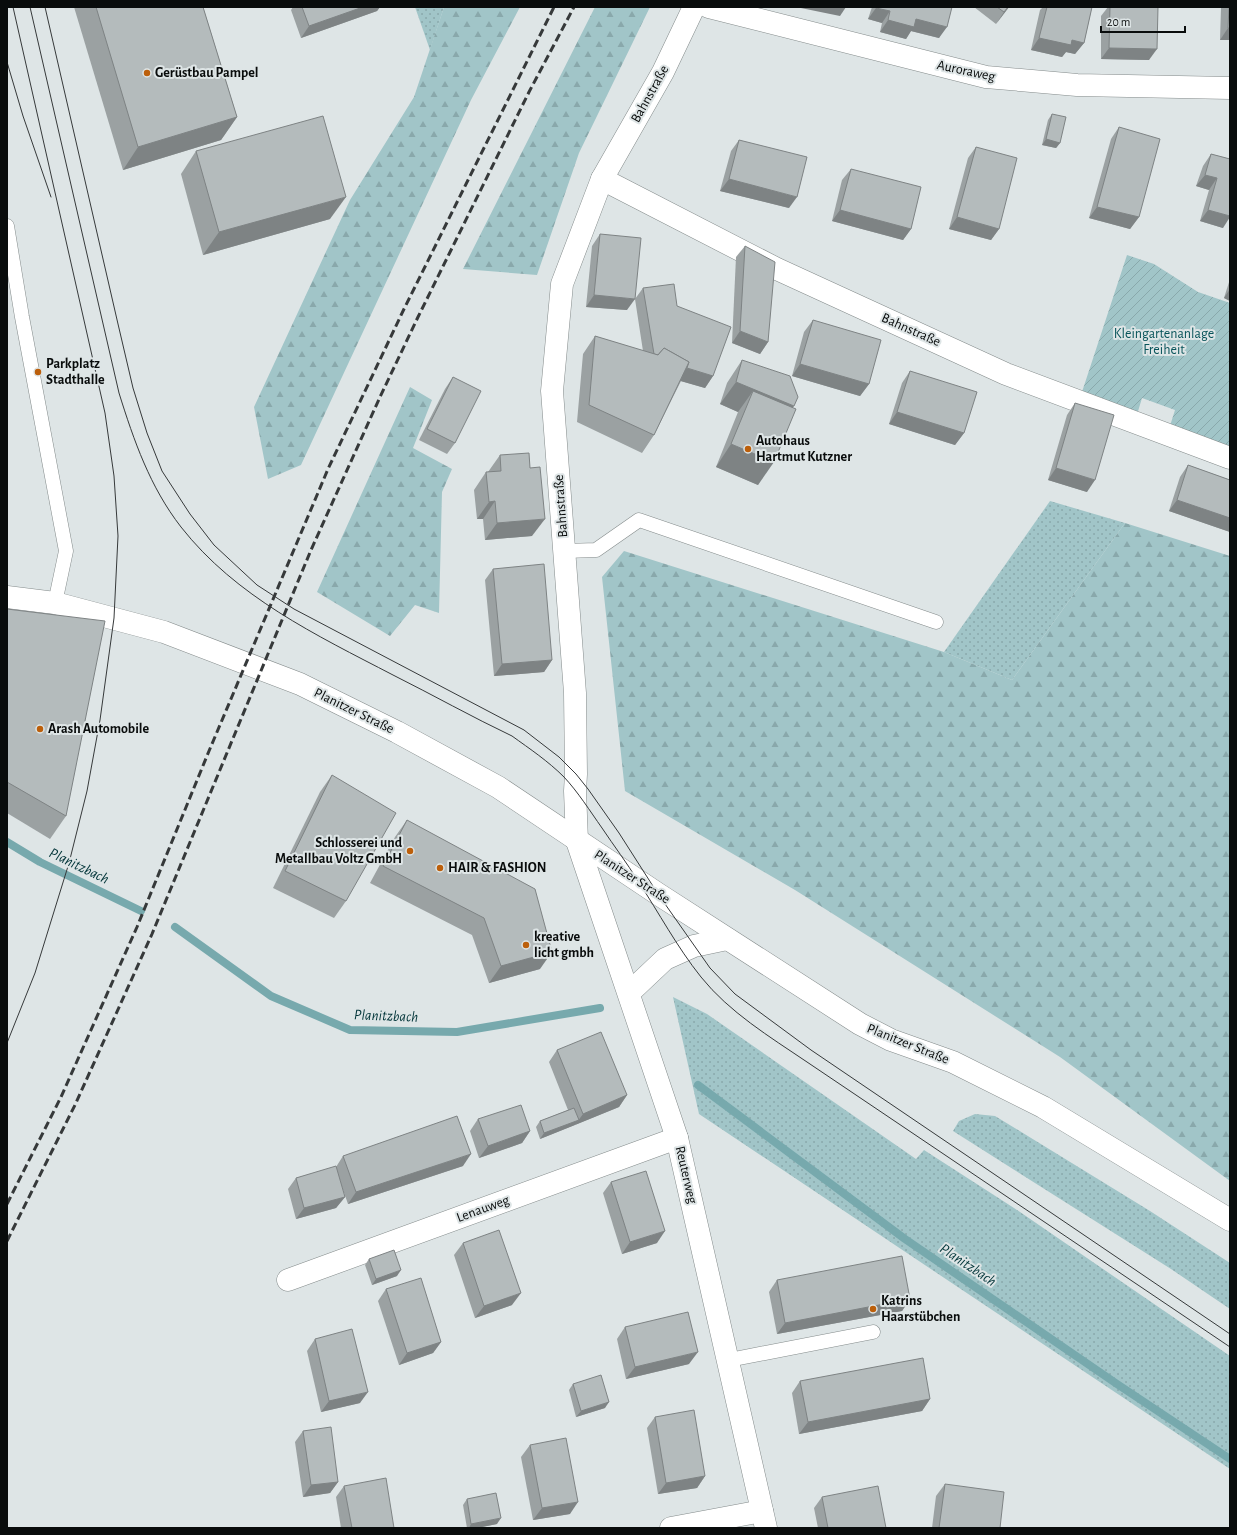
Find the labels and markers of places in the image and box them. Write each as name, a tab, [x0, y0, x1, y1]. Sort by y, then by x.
place label: Gerüstbau Pampel	[155, 66, 258, 80]
marker: Gerüstbau Pampel	[142, 68, 152, 78]
place label: Parkplatz Stadthalle	[46, 357, 105, 387]
marker: Parkplatz Stadthalle	[33, 367, 43, 377]
place label: Autohaus Hartmut Kutzner	[756, 434, 852, 464]
marker: Autohaus Hartmut Kutzner	[743, 444, 753, 454]
place label: Arash Automobile	[48, 722, 149, 736]
marker: Arash Automobile	[35, 724, 45, 734]
place label: Schlosserei und Metallbau Voltz GmbH	[275, 836, 403, 866]
marker: Schlosserei und Metallbau Voltz GmbH	[405, 846, 415, 856]
place label: HAIR & FASHION	[448, 861, 547, 875]
marker: HAIR & FASHION	[435, 863, 445, 873]
place label: kreative licht gmbh	[534, 930, 594, 960]
marker: kreative licht gmbh	[521, 940, 531, 950]
place label: Katrins Haarstübchen	[881, 1294, 960, 1324]
marker: Katrins Haarstübchen	[868, 1304, 878, 1314]

